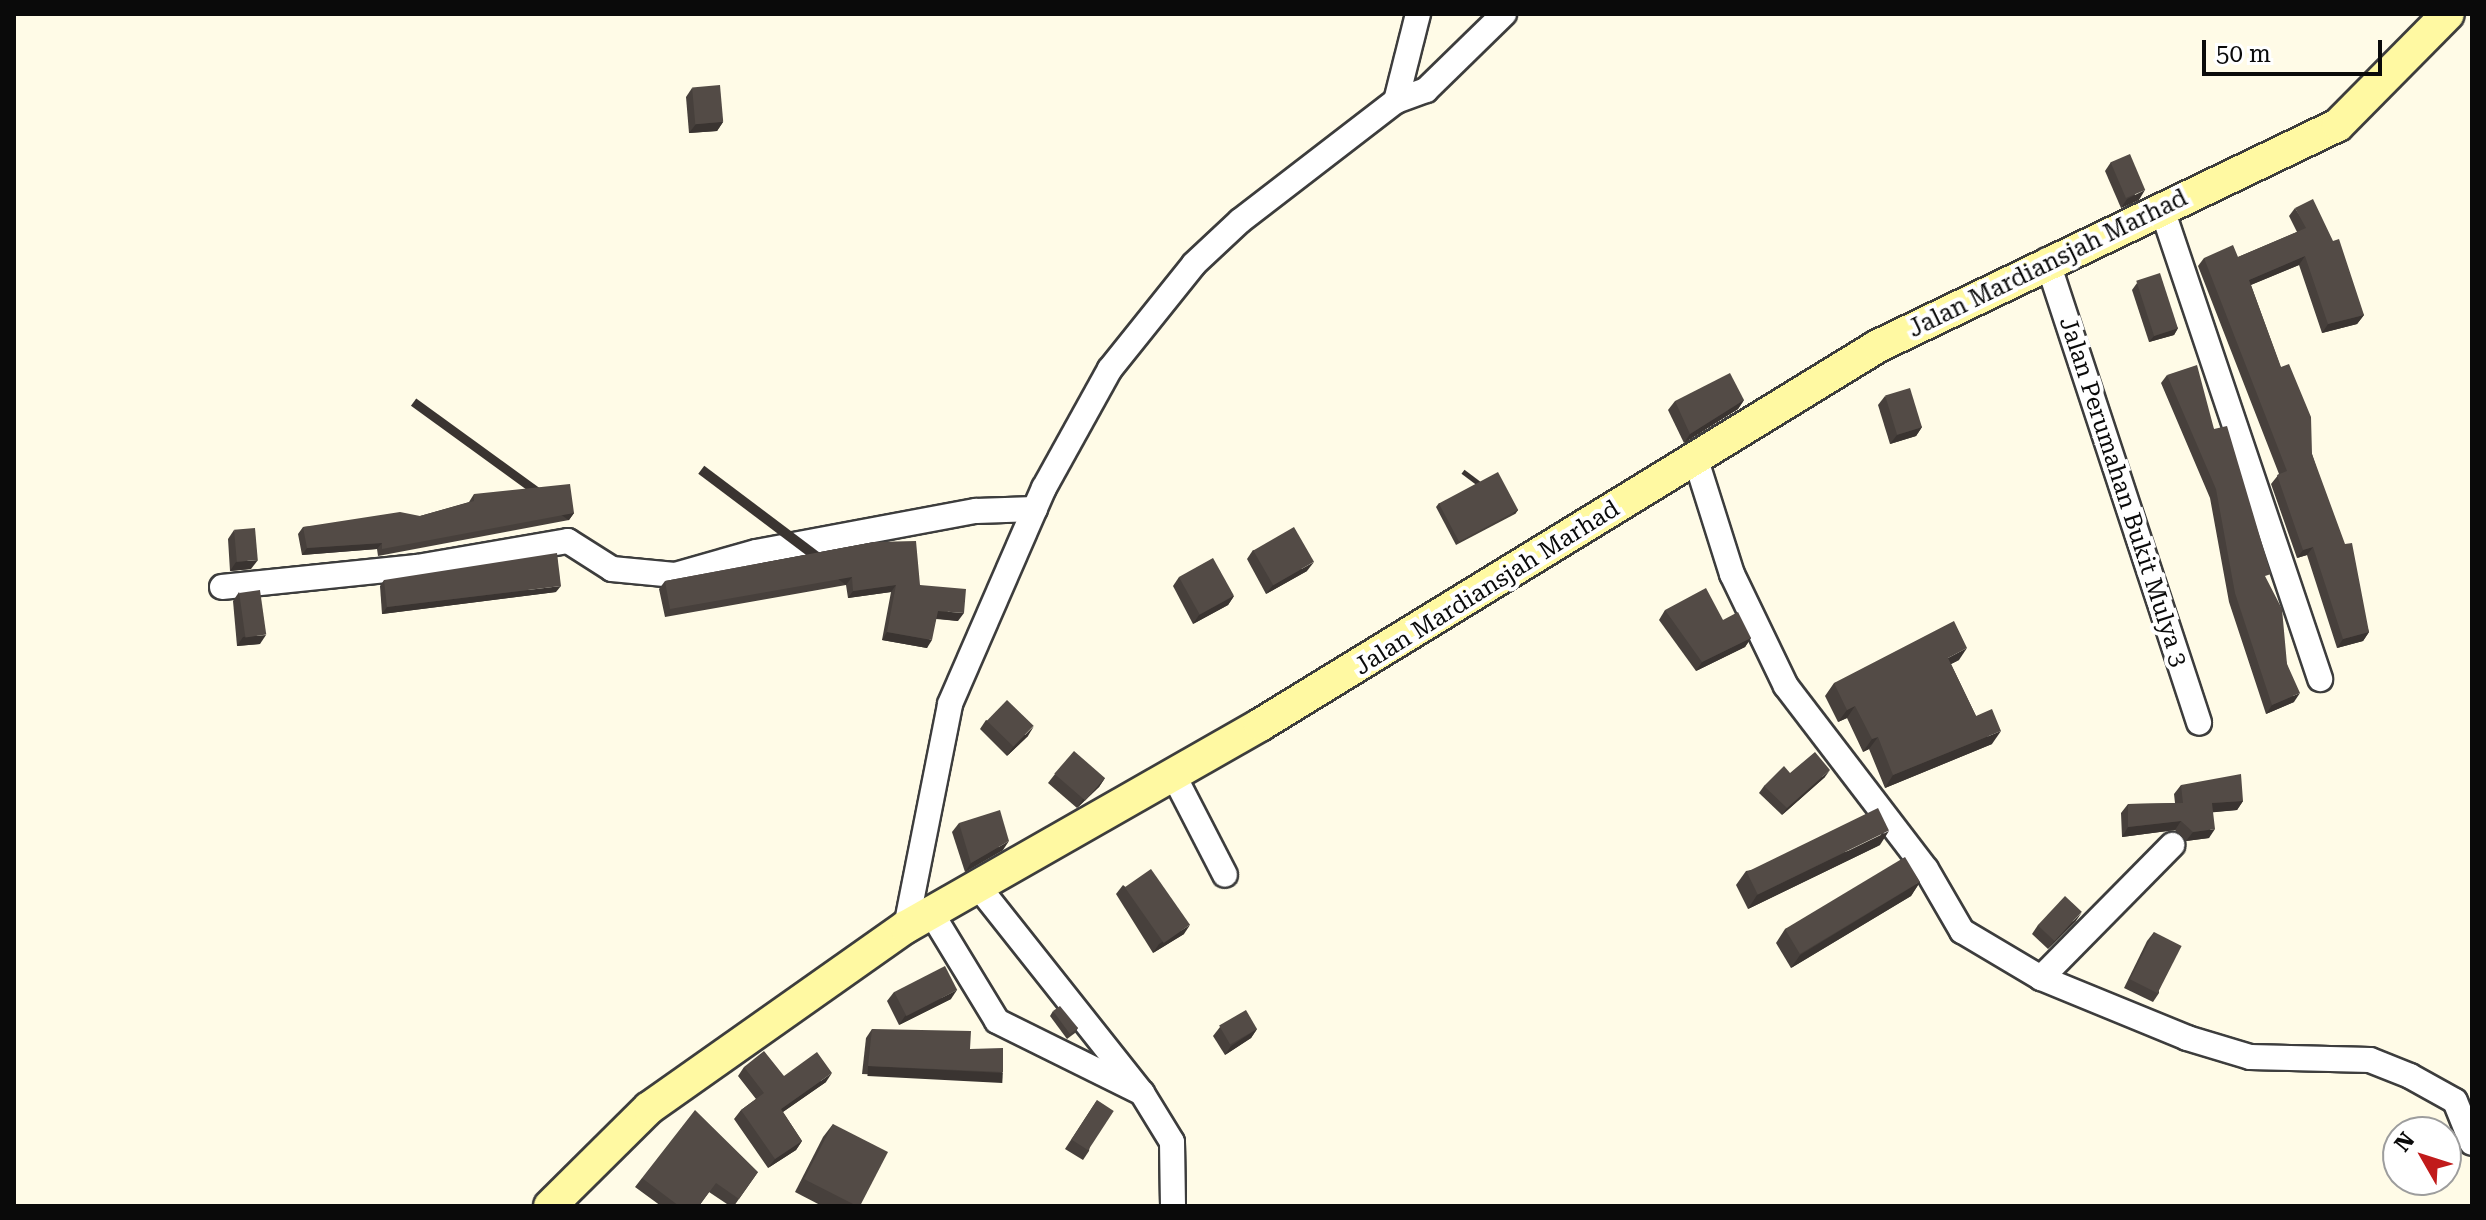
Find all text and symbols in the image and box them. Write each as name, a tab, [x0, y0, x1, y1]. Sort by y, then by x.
scale bar	[2206, 24, 2386, 74]
text: 50 m	[2216, 40, 2271, 68]
street label: Jalan Mardiansjah Marhad	[1904, 184, 2192, 344]
street label: Jalan Perumahan Bukit Mulya 3	[2053, 314, 2193, 670]
street label: Jalan Mardiansjah Marhad	[1349, 494, 1625, 682]
north arrow	[2382, 1116, 2462, 1196]
text: N	[2389, 1127, 2420, 1156]

